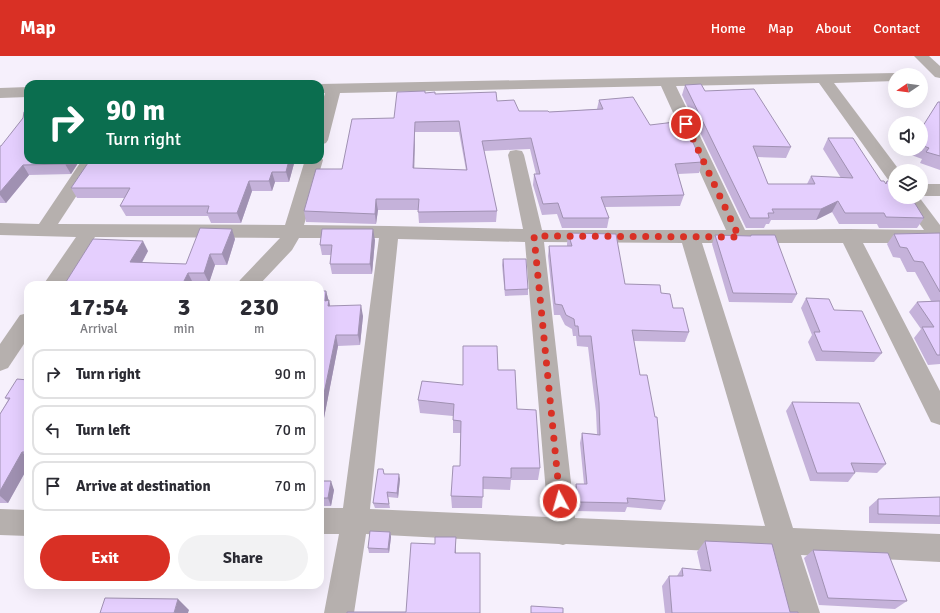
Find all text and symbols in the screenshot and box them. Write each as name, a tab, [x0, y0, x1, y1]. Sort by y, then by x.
text: Map	[20, 16, 56, 40]
text: Home	[711, 20, 746, 37]
text: Map	[768, 20, 793, 37]
text: About	[815, 20, 851, 37]
text: Contact	[873, 20, 920, 37]
north arrow	[888, 68, 928, 108]
map controls	[888, 68, 928, 204]
text: 90 m	[106, 94, 165, 128]
icon: right	[40, 96, 92, 148]
pin	[669, 107, 703, 141]
icon: arrive	[675, 113, 697, 135]
button: sound	[888, 116, 928, 156]
text: Turn right	[106, 128, 181, 150]
button: layers	[888, 164, 928, 204]
text: 17:54	[69, 292, 128, 322]
text: 3	[178, 292, 190, 322]
text: 230	[240, 292, 279, 322]
text: Arrival	[80, 321, 117, 337]
text: min	[174, 321, 195, 337]
text: m	[254, 321, 264, 337]
icon: right	[42, 363, 64, 385]
text: Turn right	[76, 365, 141, 383]
text: 90 m	[275, 365, 306, 383]
icon: left	[42, 419, 64, 441]
text: Turn left	[76, 421, 130, 439]
text: 70 m	[275, 421, 306, 439]
icon: arrive	[42, 475, 64, 497]
text: Arrive at destination	[76, 477, 211, 495]
text: 70 m	[275, 477, 306, 495]
position arrow	[539, 480, 581, 522]
button: Exit	[40, 535, 170, 581]
button: Share	[178, 535, 308, 581]

